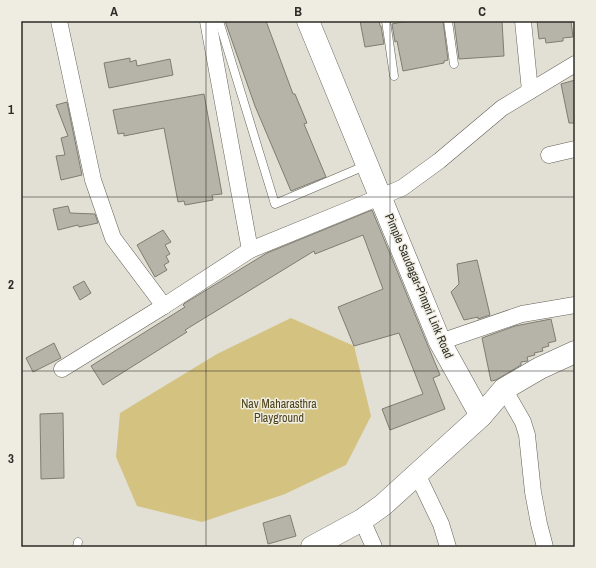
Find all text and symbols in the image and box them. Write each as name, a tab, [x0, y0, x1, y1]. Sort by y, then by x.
text: A	[110, 3, 118, 20]
text: B	[294, 3, 302, 20]
text: C	[478, 3, 486, 20]
text: 1	[8, 101, 14, 118]
street label: Pimple Saudagar-Pimpri Link Road	[381, 211, 457, 361]
text: 2	[8, 276, 14, 293]
park label: Nav Maharasthra Playground	[241, 396, 317, 426]
text: 3	[8, 450, 14, 467]

